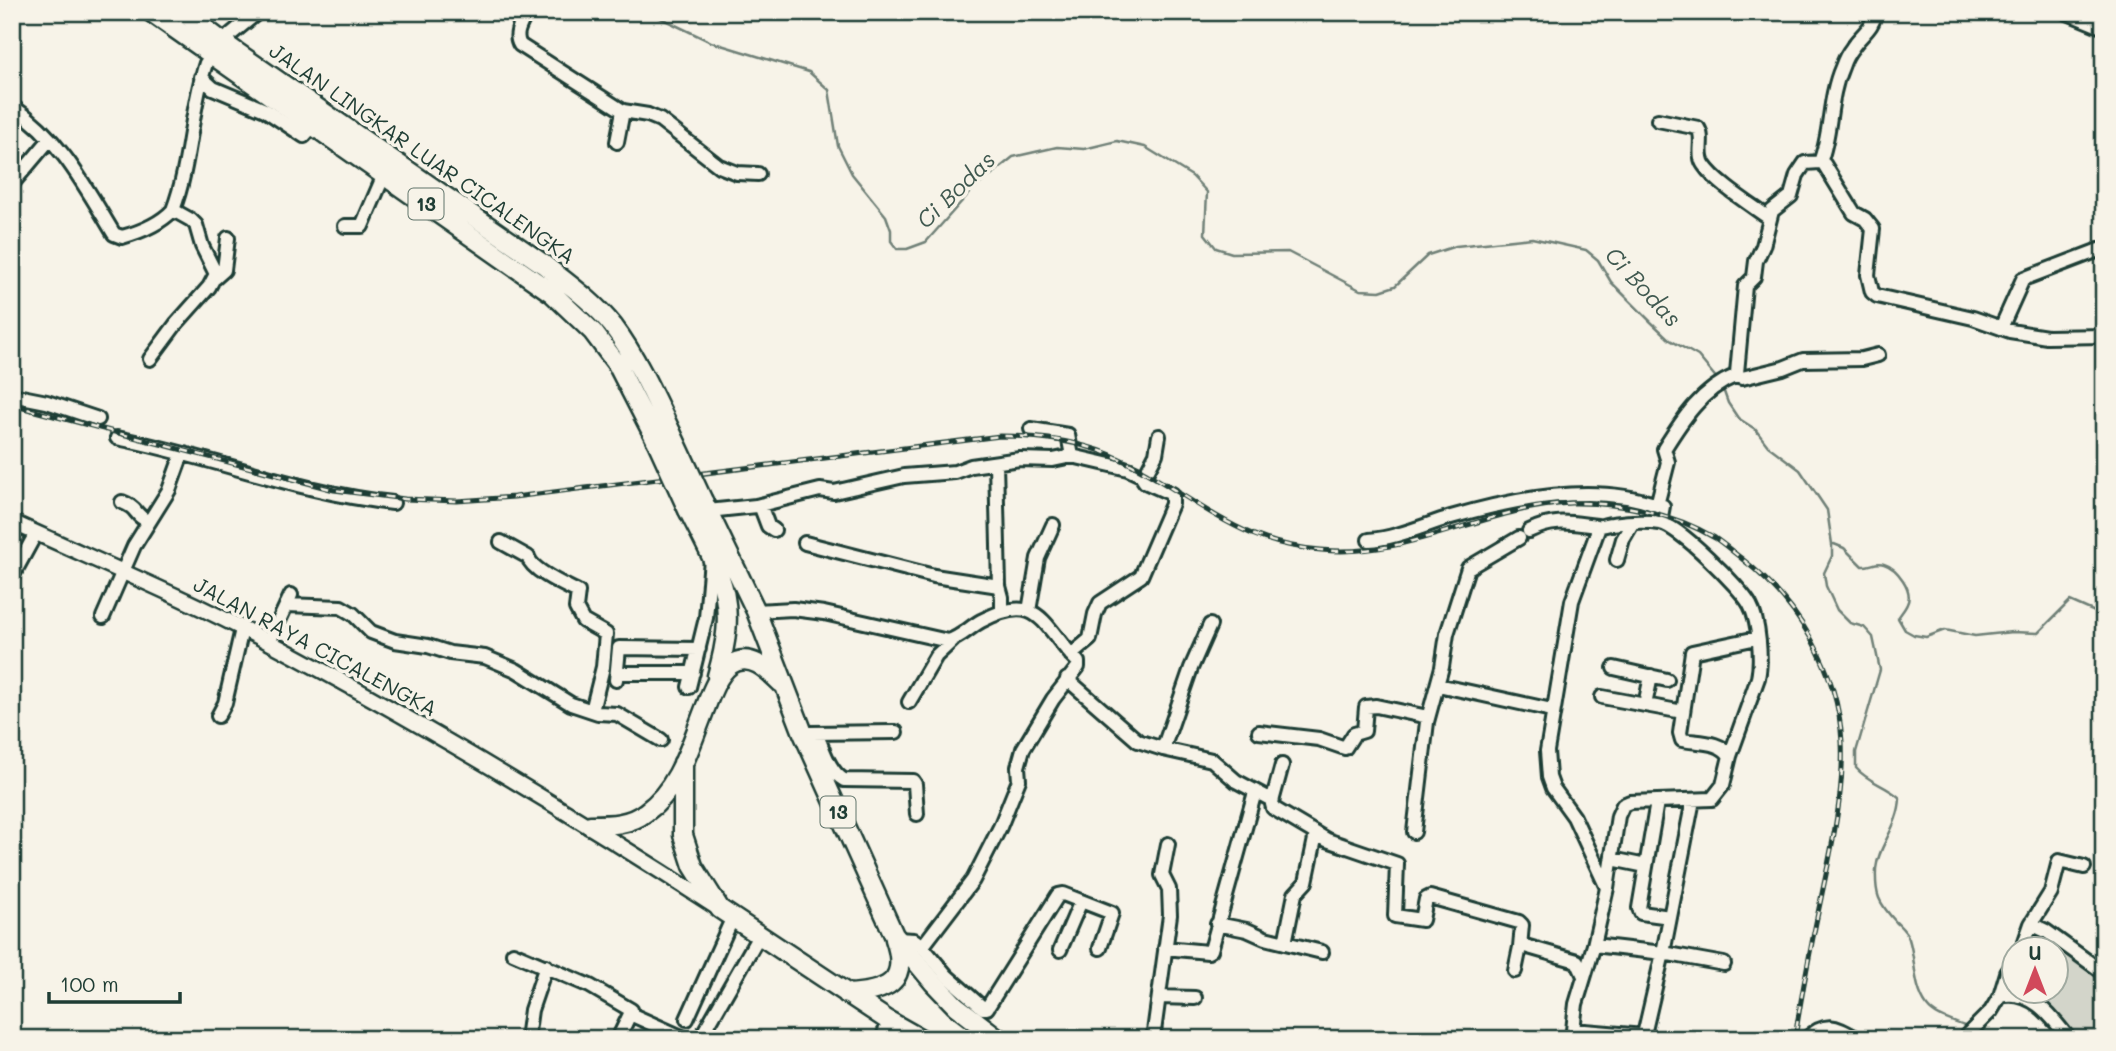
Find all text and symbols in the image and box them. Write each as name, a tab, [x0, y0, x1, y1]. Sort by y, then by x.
street label: JALAN LINGKAR LUAR CICALENGKA	[265, 36, 581, 269]
water label: Ci Bodas	[909, 144, 1001, 234]
road number: 13	[408, 188, 444, 220]
water label: Ci Bodas	[1599, 240, 1688, 333]
street label: JALAN RAYA CICALENGKA	[189, 570, 442, 721]
road number: 13	[820, 796, 856, 828]
north arrow	[2000, 936, 2070, 1006]
text: U	[2028, 940, 2042, 965]
scale bar	[49, 960, 180, 1004]
text: 100 m	[60, 970, 119, 997]

